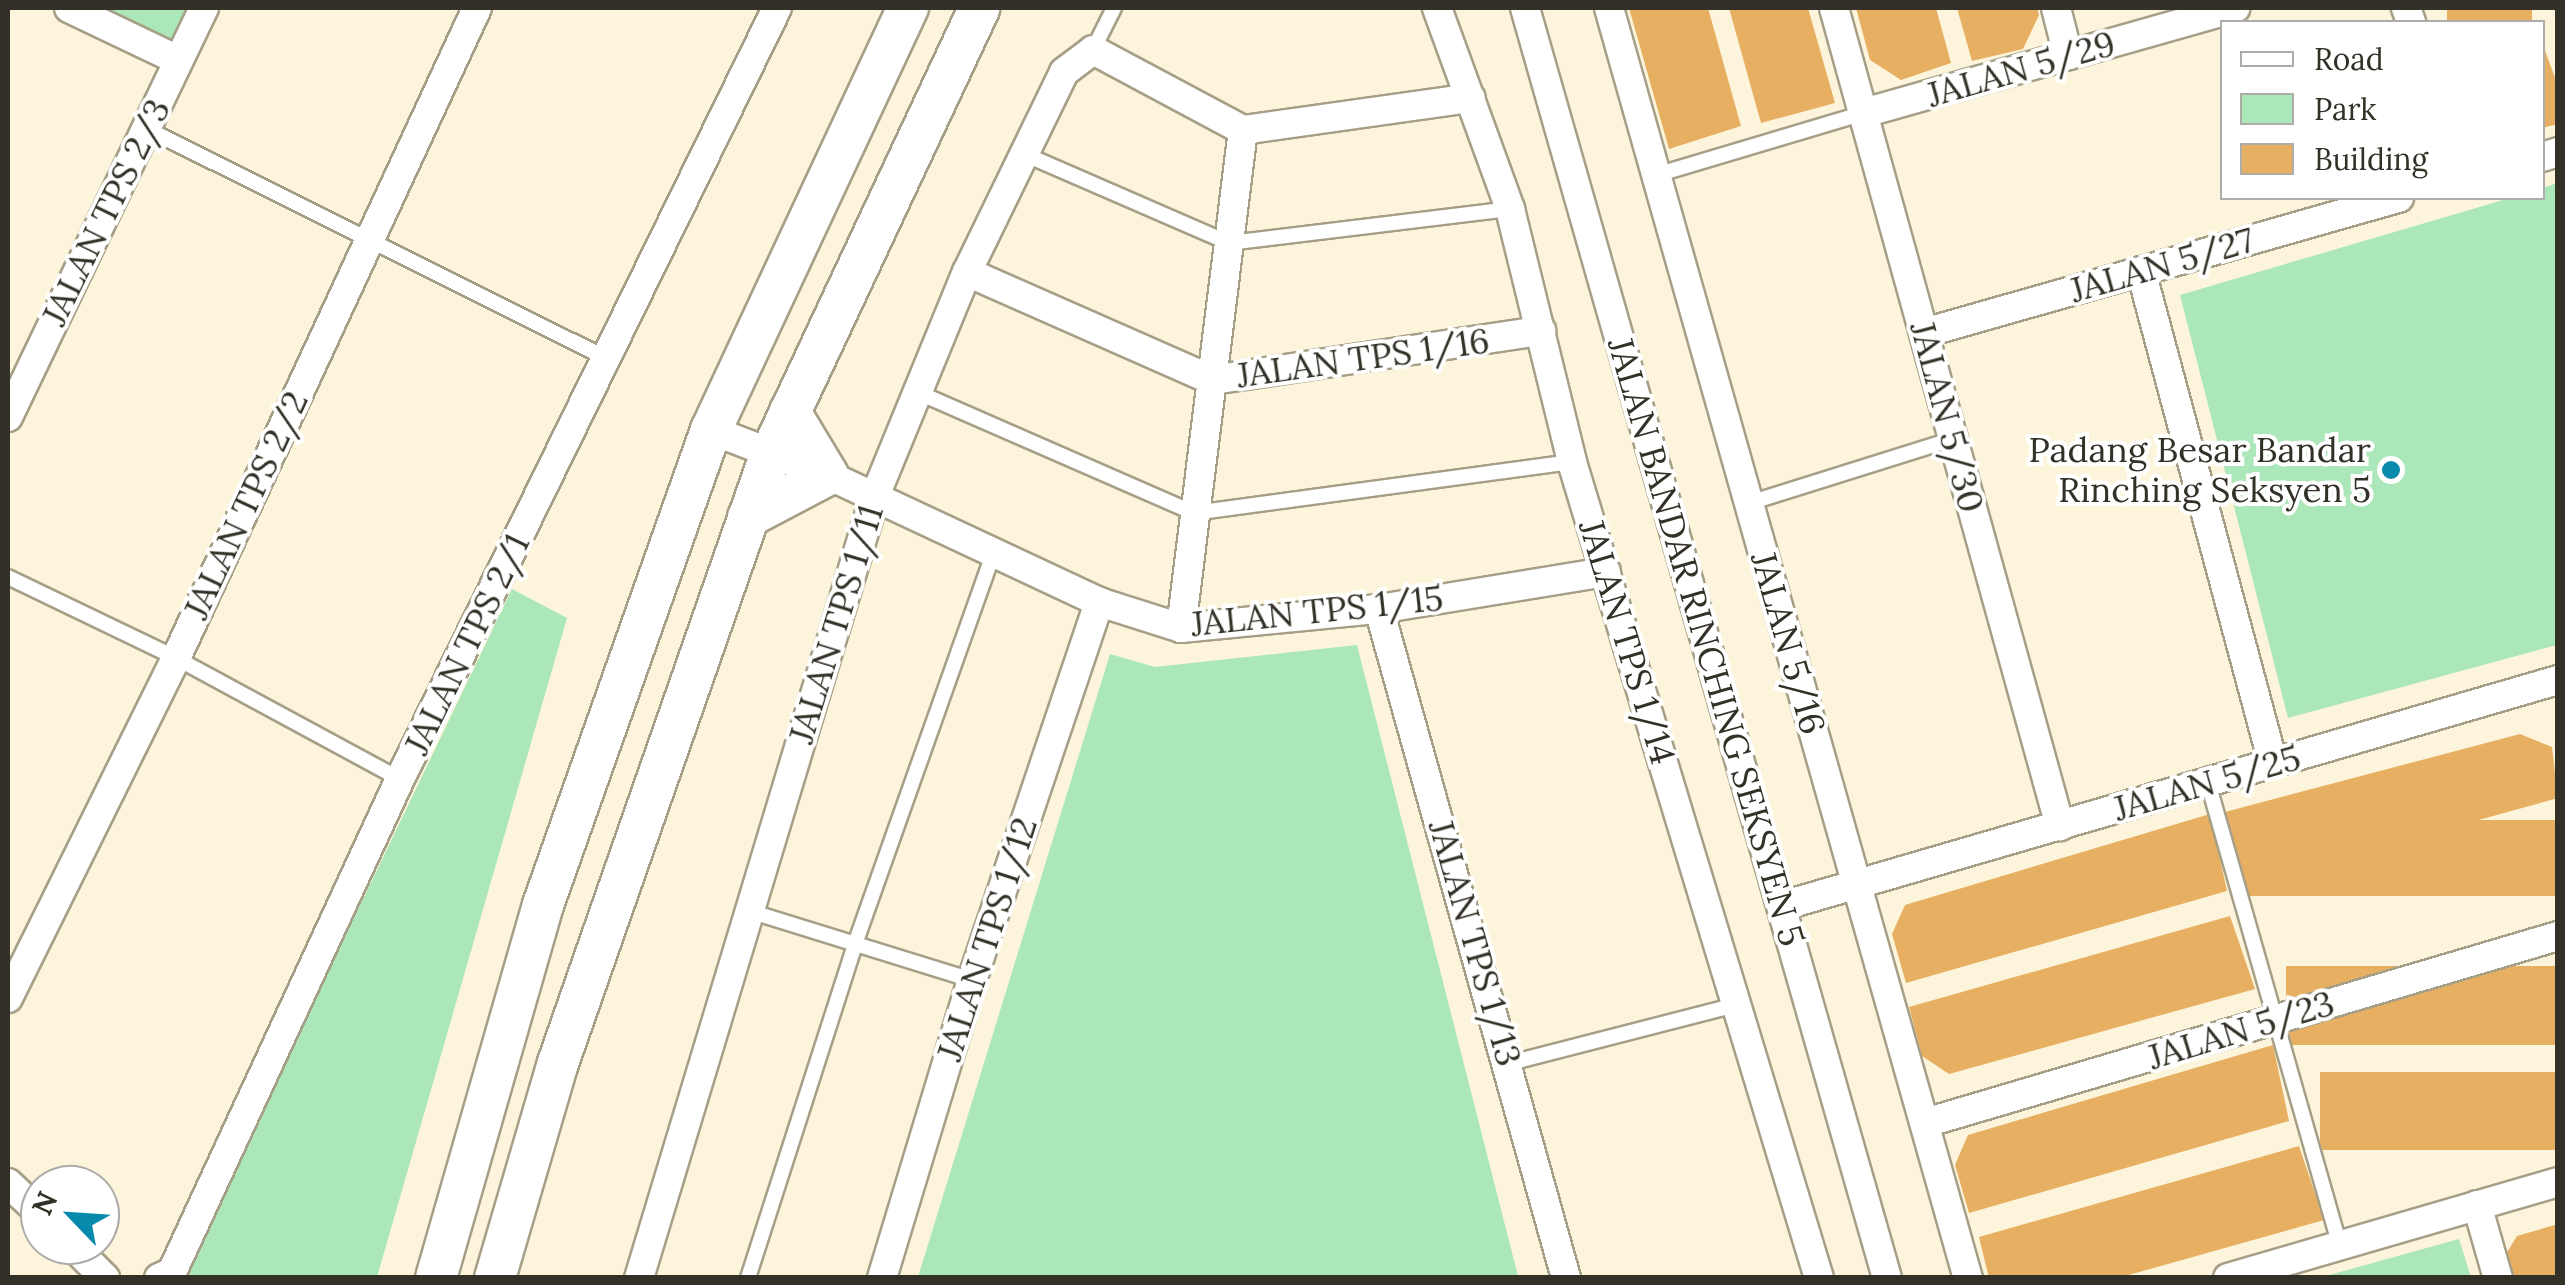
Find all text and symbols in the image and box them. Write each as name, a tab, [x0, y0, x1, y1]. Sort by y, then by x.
legend	[2220, 20, 2545, 200]
street label: JALAN 5/29	[1922, 22, 2120, 116]
text: Road	[2314, 40, 2384, 78]
text: Park	[2314, 90, 2376, 128]
street label: JALAN TPS 2/3	[33, 92, 179, 332]
text: Building	[2314, 140, 2428, 178]
street label: JALAN 5/27	[2065, 219, 2259, 311]
street label: JALAN 5/30	[1901, 317, 1993, 517]
street label: JALAN TPS 1/16	[1234, 319, 1492, 397]
street label: JALAN BANDAR RINCHING SEKSYEN 5	[1599, 333, 1813, 951]
street label: JALAN TPS 2/2	[175, 385, 317, 625]
place label: Padang Besar Bandar Rinching Seksyen 5	[2029, 429, 2371, 511]
marker: Padang Besar Bandar Rinching Seksyen 5	[2380, 459, 2402, 481]
street label: JALAN TPS 1/11	[780, 500, 892, 748]
street label: JALAN TPS 1/14	[1570, 515, 1684, 769]
street label: JALAN TPS 2/1	[395, 527, 539, 761]
street label: JALAN 5/16	[1742, 547, 1834, 739]
street label: JALAN TPS 1/15	[1189, 577, 1445, 645]
street label: JALAN 5/25	[2109, 736, 2305, 830]
street label: JALAN TPS 1/12	[928, 812, 1046, 1066]
street label: JALAN TPS 1/13	[1420, 815, 1530, 1071]
street label: JALAN 5/23	[2143, 982, 2339, 1078]
north arrow	[20, 1165, 120, 1265]
text: N	[24, 1186, 66, 1221]

